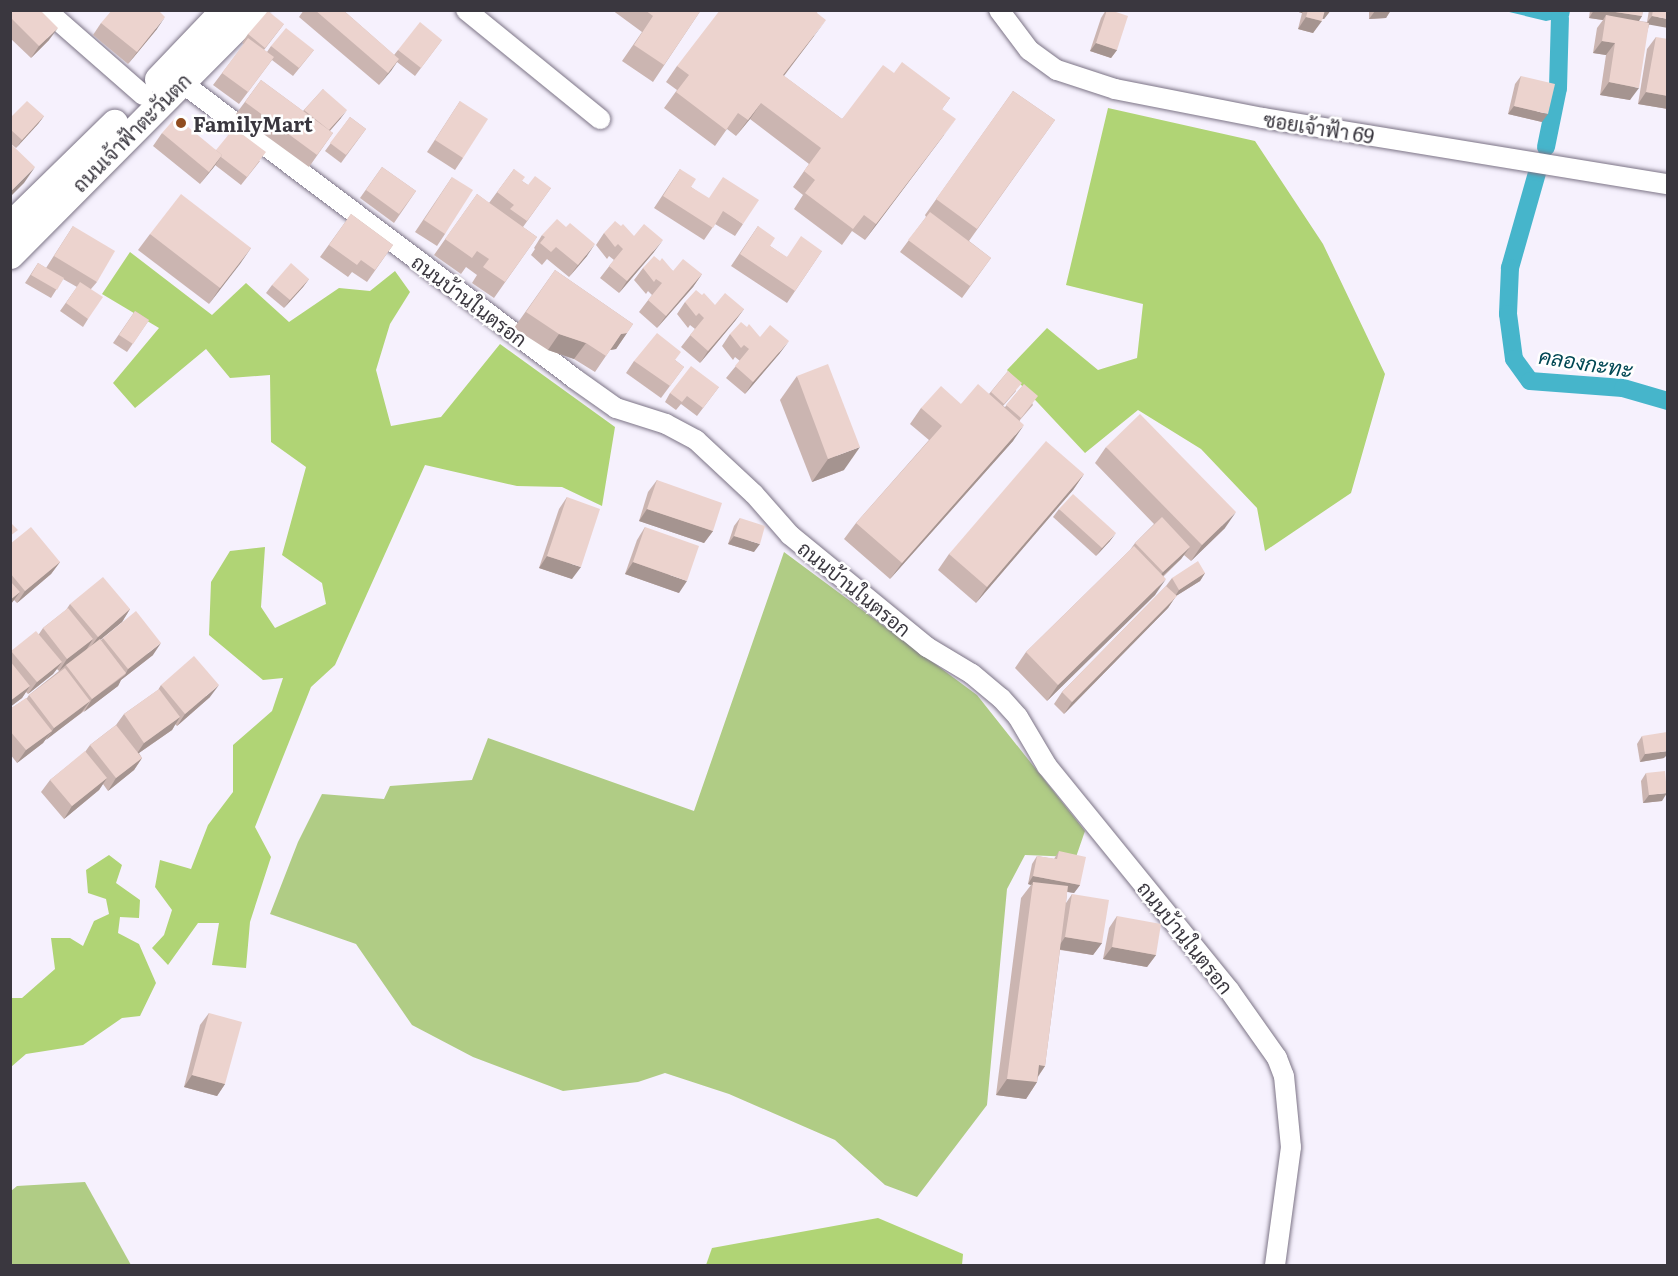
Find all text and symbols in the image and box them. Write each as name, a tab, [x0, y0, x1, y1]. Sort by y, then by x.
street label: ถนนเจ้าฟ้าตะวันตก	[67, 68, 195, 196]
street label: ซอยเจ้าฟ้า 69	[1262, 106, 1376, 148]
place label: FamilyMart	[193, 111, 313, 135]
marker: FamilyMart	[174, 116, 188, 130]
street label: ถนนบ้านในตรอก	[408, 249, 532, 351]
water label: คลองกะทะ	[1537, 342, 1635, 382]
street label: ถนนบ้านในตรอก	[794, 535, 916, 641]
street label: ถนนบ้านในตรอก	[1133, 876, 1239, 998]

